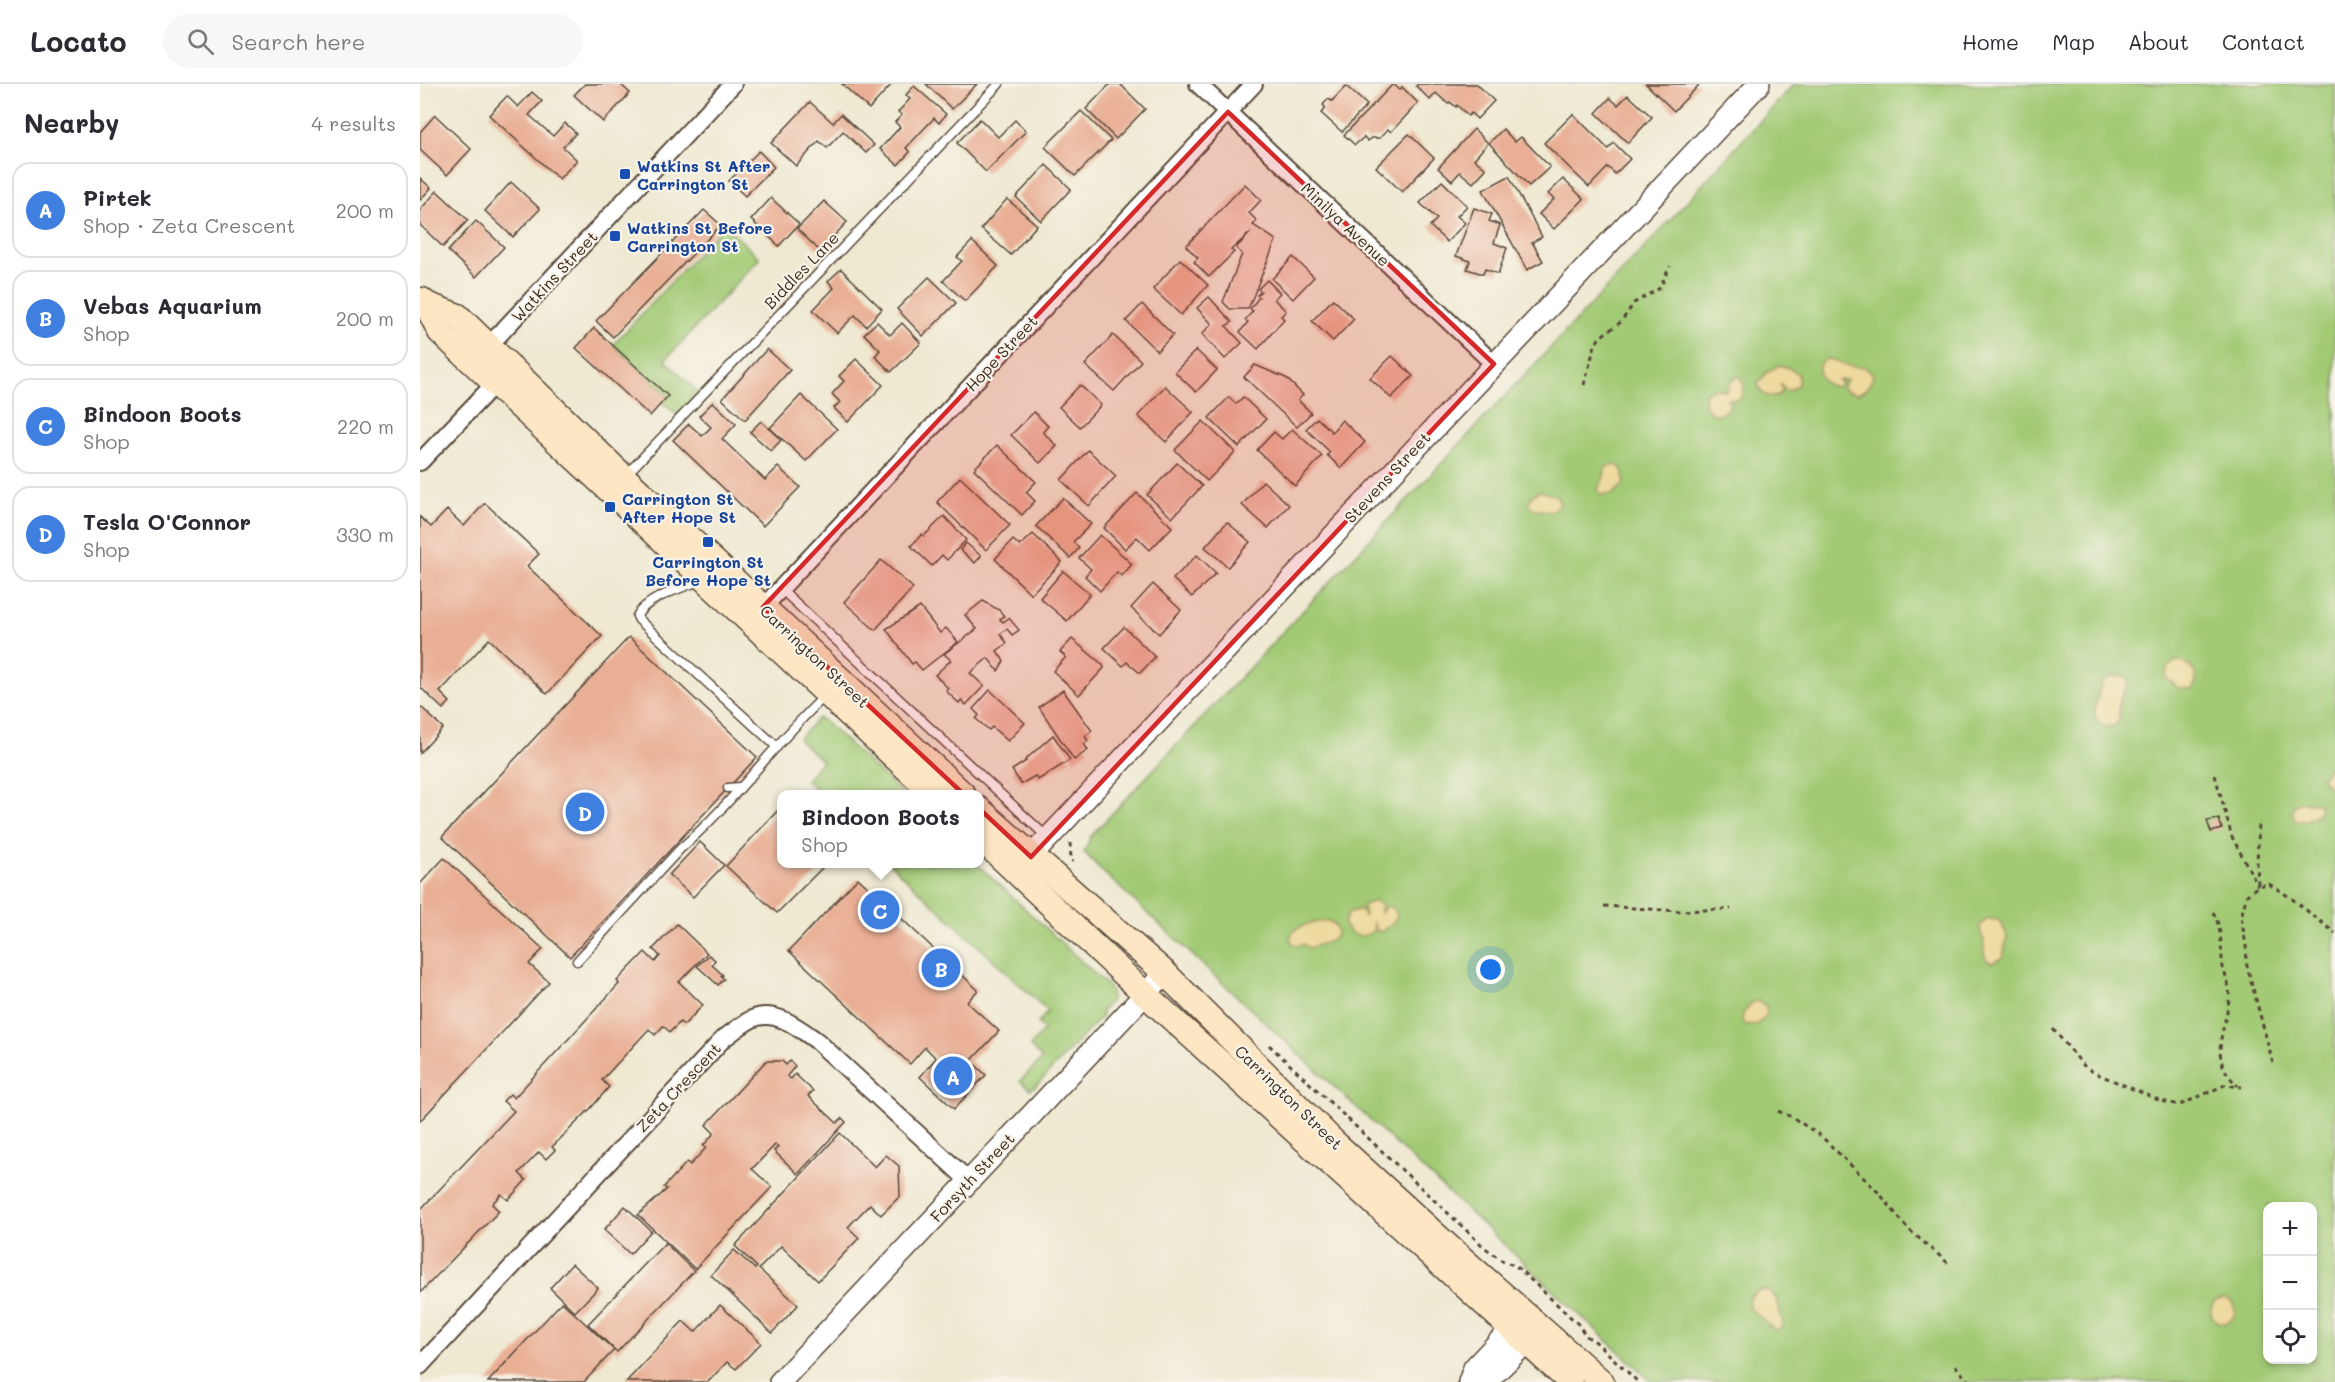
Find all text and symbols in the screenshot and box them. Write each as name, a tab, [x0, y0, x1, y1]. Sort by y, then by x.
search box	[163, 14, 583, 68]
text: Locato	[30, 23, 127, 59]
icon: search	[184, 25, 217, 58]
text: Search here	[232, 27, 365, 56]
text: Home	[1962, 28, 2019, 55]
text: Map	[2052, 28, 2095, 55]
text: About	[2128, 28, 2189, 55]
text: Contact	[2222, 28, 2305, 55]
text: Nearby	[24, 106, 119, 140]
text: 4 results	[311, 110, 396, 136]
place label: Watkins St After Carrington St	[637, 155, 770, 194]
marker: Watkins St After Carrington St	[618, 167, 632, 181]
street label: Minilya Avenue	[1297, 177, 1395, 271]
text: Pirtek	[83, 183, 152, 212]
text: A	[39, 197, 52, 223]
text: 200 m	[336, 197, 394, 223]
text: Shop · Zeta Crescent	[83, 212, 295, 238]
place label: Watkins St Before Carrington St	[627, 217, 772, 256]
street label: Watkins Street	[506, 226, 602, 326]
street label: Biddles Lane	[759, 227, 843, 313]
marker: Watkins St Before Carrington St	[608, 229, 622, 243]
text: Vebas Aquarium	[83, 291, 262, 320]
text: B	[39, 305, 52, 331]
text: 200 m	[336, 305, 394, 331]
street label: Hope Street	[960, 310, 1042, 396]
text: Shop	[83, 320, 130, 346]
text: Bindoon Boots	[83, 399, 241, 428]
text: C	[38, 413, 53, 439]
text: 220 m	[337, 413, 394, 439]
street label: Stevens Street	[1339, 427, 1435, 527]
text: Shop	[83, 428, 130, 454]
place label: Carrington St After Hope St	[622, 488, 736, 527]
marker: Carrington St After Hope St	[603, 500, 617, 514]
text: Tesla O'Connor	[83, 507, 251, 536]
text: D	[38, 521, 53, 547]
text: 330 m	[336, 521, 394, 547]
marker: Carrington St Before Hope St	[701, 535, 715, 549]
text: Shop	[83, 536, 130, 562]
place label: Carrington St Before Hope St	[645, 551, 771, 590]
street label: Carrington Street	[756, 600, 874, 712]
pin: D	[566, 790, 604, 834]
popup	[777, 790, 984, 868]
text: Bindoon Boots	[801, 802, 960, 831]
text: Shop	[801, 831, 848, 857]
pin: C	[860, 888, 900, 932]
pin: B	[922, 946, 960, 990]
your location	[1476, 955, 1505, 984]
street label: Zeta Crescent	[631, 1038, 725, 1136]
street label: Carrington Street	[1231, 1040, 1347, 1154]
pin: A	[934, 1054, 972, 1098]
street label: Forsyth Street	[925, 1128, 1019, 1226]
map controls	[2263, 1202, 2317, 1364]
button: +	[2263, 1202, 2317, 1256]
button: −	[2263, 1256, 2317, 1310]
button: locate	[2263, 1310, 2317, 1364]

